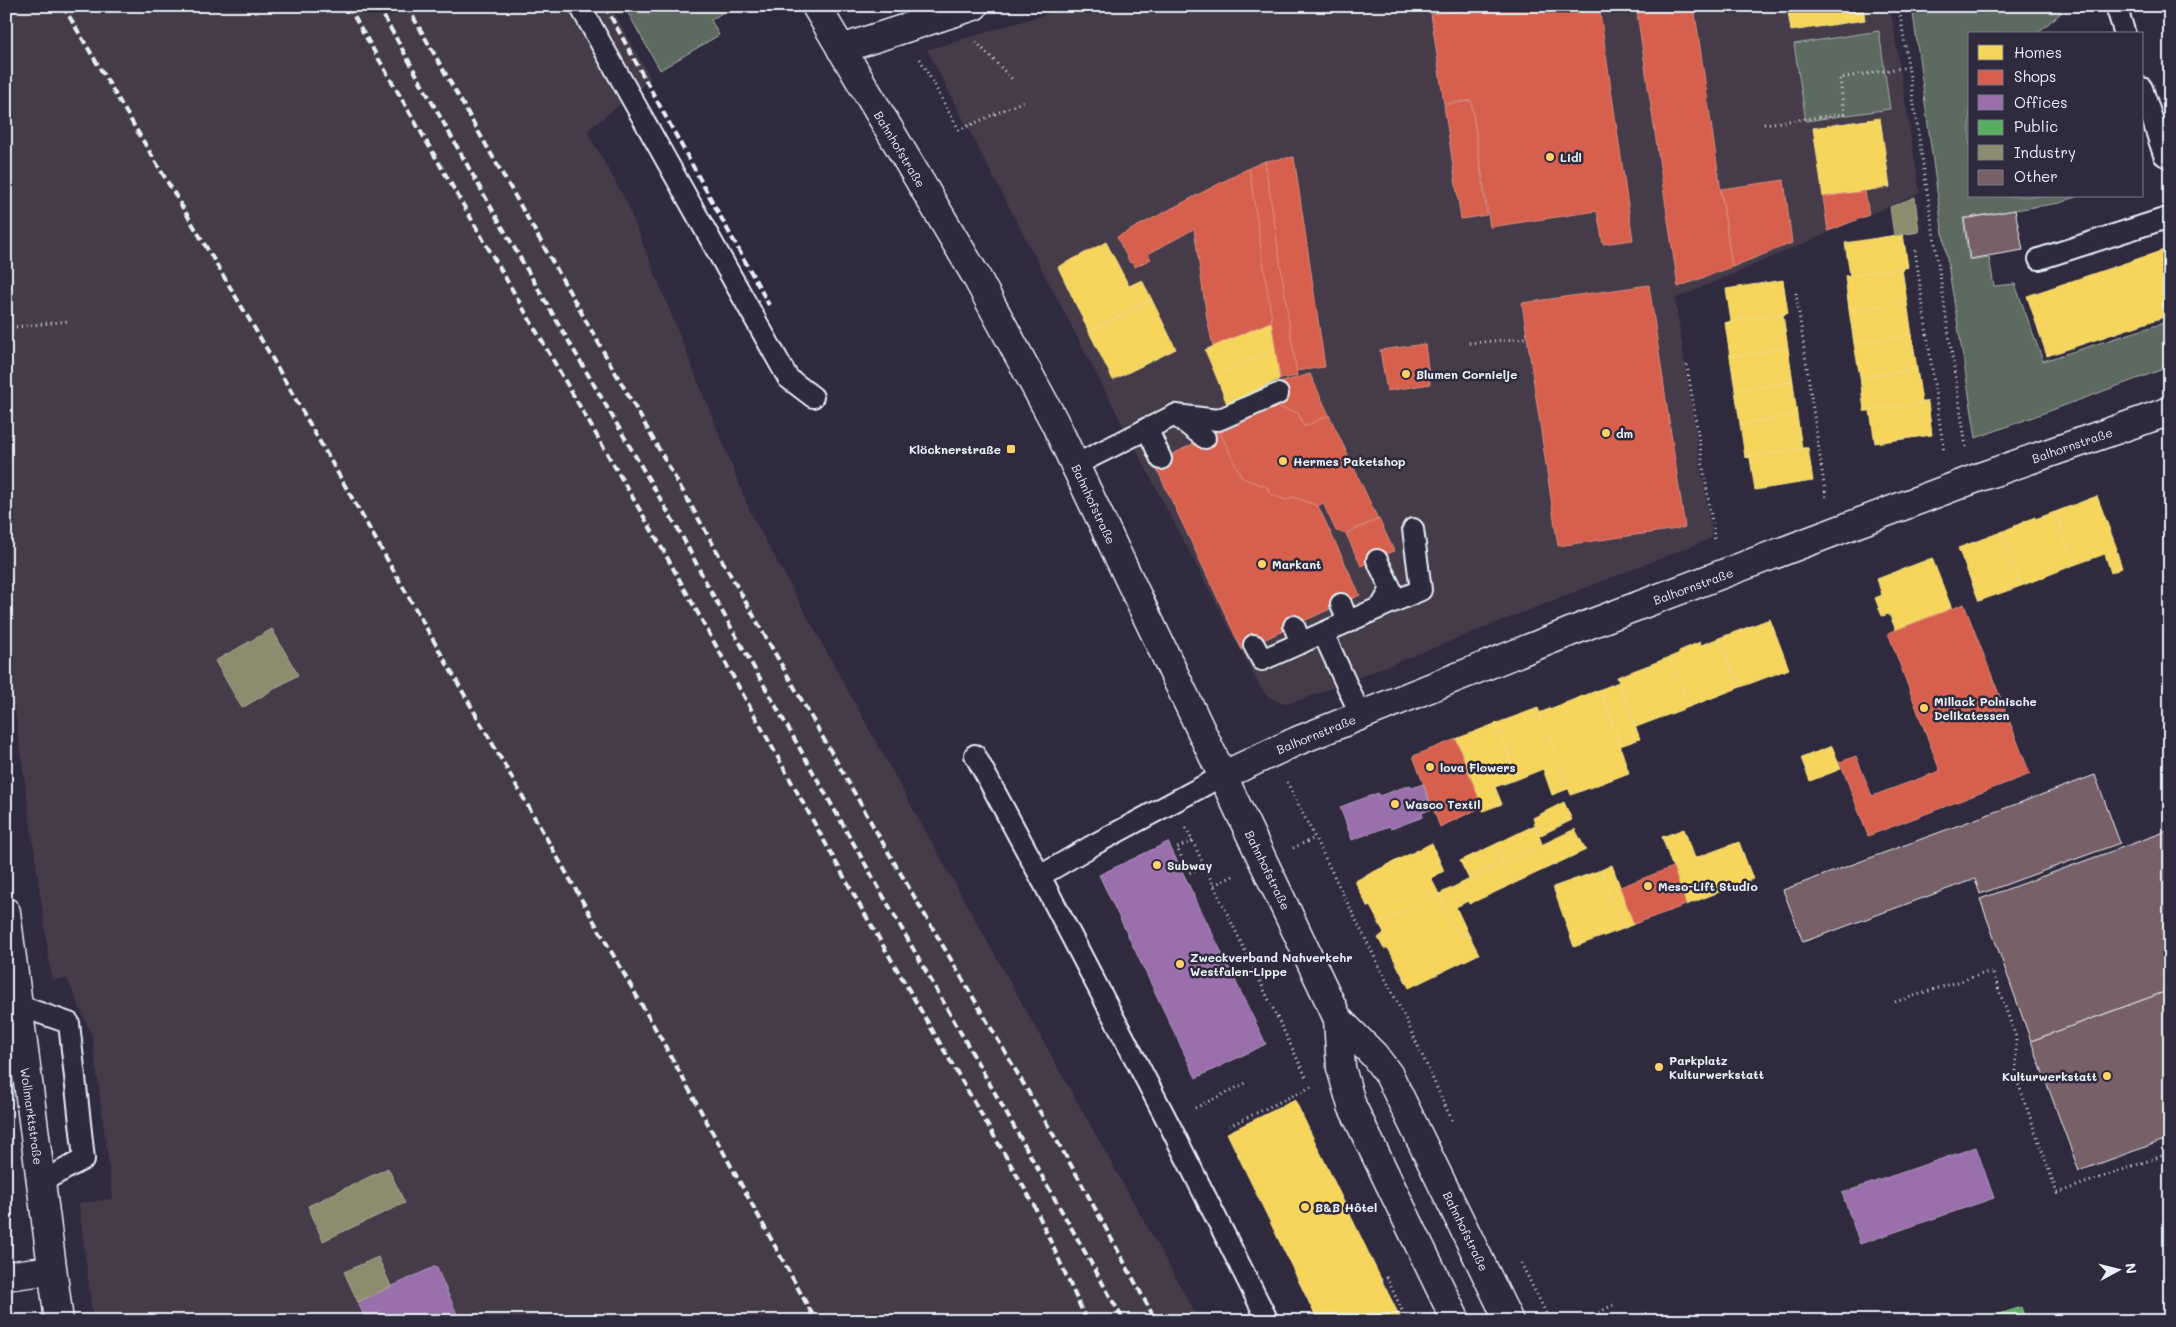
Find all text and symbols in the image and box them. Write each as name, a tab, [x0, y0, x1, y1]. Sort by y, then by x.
legend	[1968, 32, 2144, 198]
text: Homes	[2014, 42, 2062, 62]
text: Shops	[2014, 66, 2056, 86]
text: Offices	[2014, 92, 2068, 112]
street label: Bahnhofstraße	[871, 108, 929, 190]
text: Public	[2014, 116, 2058, 136]
text: Industry	[2014, 142, 2076, 162]
place label: Lidl	[1560, 149, 1582, 165]
marker: Lidl	[1544, 151, 1556, 163]
text: Other	[2014, 166, 2058, 186]
place label: Blumen Cornielje	[1416, 366, 1518, 382]
marker: Blumen Cornielje	[1400, 368, 1412, 380]
street label: Balhornstraße	[2030, 424, 2114, 466]
place label: dm	[1616, 425, 1633, 441]
marker: dm	[1600, 427, 1612, 439]
place label: Klöcknerstraße	[909, 441, 1001, 457]
marker: Klöcknerstraße	[1005, 443, 1017, 455]
place label: Hermes Paketshop	[1293, 453, 1406, 469]
marker: Hermes Paketshop	[1277, 455, 1289, 467]
street label: Bahnhofstraße	[1068, 461, 1120, 547]
place label: Markant	[1272, 556, 1321, 572]
marker: Markant	[1256, 558, 1268, 570]
street label: Balhornstraße	[1651, 564, 1735, 608]
place label: Millack Polnische Delikatessen	[1934, 693, 2037, 723]
marker: Millack Polnische Delikatessen	[1918, 702, 1930, 714]
street label: Balhornstraße	[1274, 711, 1358, 757]
place label: lova Flowers	[1440, 759, 1516, 775]
marker: lova Flowers	[1424, 761, 1436, 773]
place label: Wasco Textil	[1405, 796, 1481, 812]
marker: Wasco Textil	[1389, 798, 1401, 810]
street label: Bahnhofstraße	[1242, 828, 1294, 912]
place label: Subway	[1167, 857, 1213, 873]
marker: Subway	[1151, 859, 1163, 871]
place label: Meso-Lift Studio	[1658, 878, 1758, 894]
marker: Meso-Lift Studio	[1642, 880, 1654, 892]
place label: Zweckverband Nahverkehr Westfalen-Lippe	[1190, 949, 1352, 979]
marker: Zweckverband Nahverkehr Westfalen-Lippe	[1174, 958, 1186, 970]
place label: Parkplatz Kulturwerkstatt	[1669, 1052, 1764, 1082]
marker: Parkplatz Kulturwerkstatt	[1653, 1061, 1665, 1073]
street label: Wollmarktstraße	[17, 1066, 47, 1166]
place label: Kulturwerkstatt	[2002, 1068, 2097, 1084]
marker: Kulturwerkstatt	[2101, 1070, 2113, 1082]
street label: Bahnhofstraße	[1440, 1189, 1492, 1273]
place label: B&B Hôtel	[1315, 1199, 1377, 1215]
marker: B&B Hôtel	[1299, 1201, 1311, 1213]
north arrow	[2094, 1244, 2144, 1294]
text: N	[2121, 1262, 2141, 1275]

